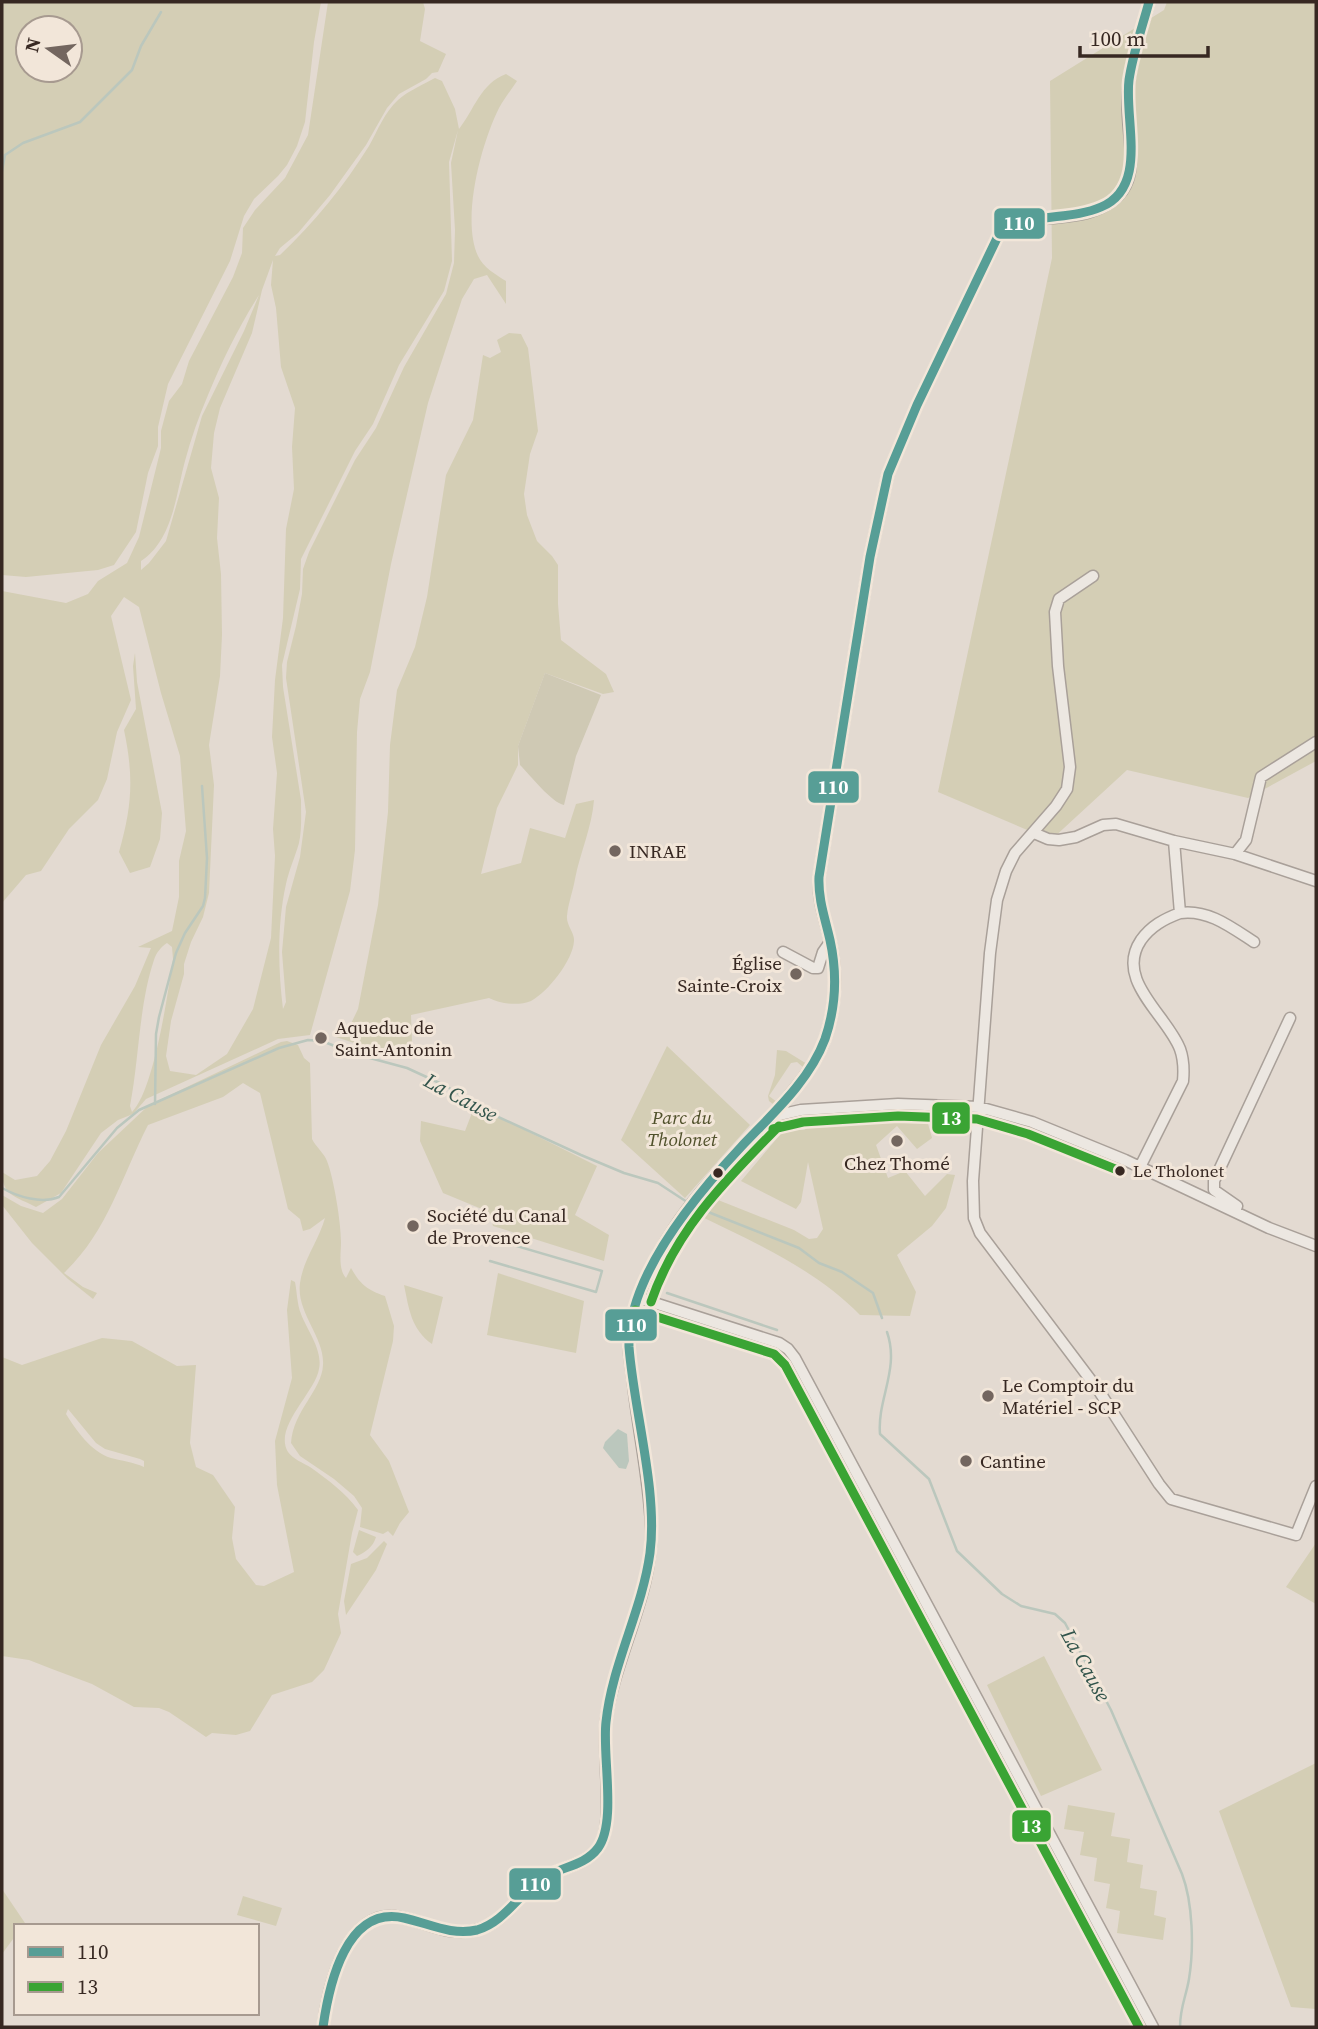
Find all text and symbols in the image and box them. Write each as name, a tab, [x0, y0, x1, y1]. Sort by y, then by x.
north arrow	[14, 14, 84, 84]
scale bar	[1080, 14, 1208, 58]
text: 100 m	[1090, 24, 1145, 53]
text: N	[18, 35, 47, 55]
line badge: 110	[993, 207, 1046, 240]
text: 110	[1004, 210, 1034, 236]
line badge: 110	[807, 770, 860, 804]
text: 110	[818, 774, 848, 800]
place label: INRAE	[629, 838, 686, 864]
marker: INRAE	[607, 843, 623, 859]
place label: Église Sainte-Croix	[677, 950, 782, 998]
marker: Église Sainte-Croix	[788, 966, 804, 982]
place label: Aqueduc de Saint-Antonin	[335, 1014, 452, 1062]
marker: Aqueduc de Saint-Antonin	[313, 1030, 329, 1046]
water label: La Cause	[418, 1065, 503, 1129]
line badge: 13	[931, 1101, 971, 1135]
park label: Parc du Tholonet	[647, 1104, 717, 1152]
text: 13	[941, 1105, 961, 1131]
marker: Chez Thomé	[889, 1133, 905, 1149]
place label: Chez Thomé	[844, 1150, 950, 1176]
place label: Le Tholonet	[1133, 1159, 1224, 1183]
marker: Le Tholonet	[1113, 1164, 1127, 1178]
unlabelled marker	[711, 1166, 725, 1180]
place label: Société du Canal de Provence	[427, 1202, 567, 1250]
marker: Société du Canal de Provence	[405, 1218, 421, 1234]
line badge: 110	[604, 1308, 658, 1342]
text: 110	[616, 1312, 646, 1338]
place label: Le Comptoir du Matériel - SCP	[1002, 1372, 1134, 1420]
marker: Le Comptoir du Matériel - SCP	[980, 1388, 996, 1404]
place label: Cantine	[980, 1448, 1046, 1474]
marker: Cantine	[958, 1453, 974, 1469]
water label: La Cause	[1054, 1622, 1118, 1707]
line badge: 13	[1011, 1809, 1052, 1843]
text: 13	[1021, 1813, 1041, 1839]
line badge: 110	[508, 1867, 562, 1901]
text: 110	[520, 1871, 550, 1897]
legend	[14, 1924, 259, 2015]
text: 110	[77, 1937, 109, 1966]
text: 13	[77, 1972, 98, 2001]

